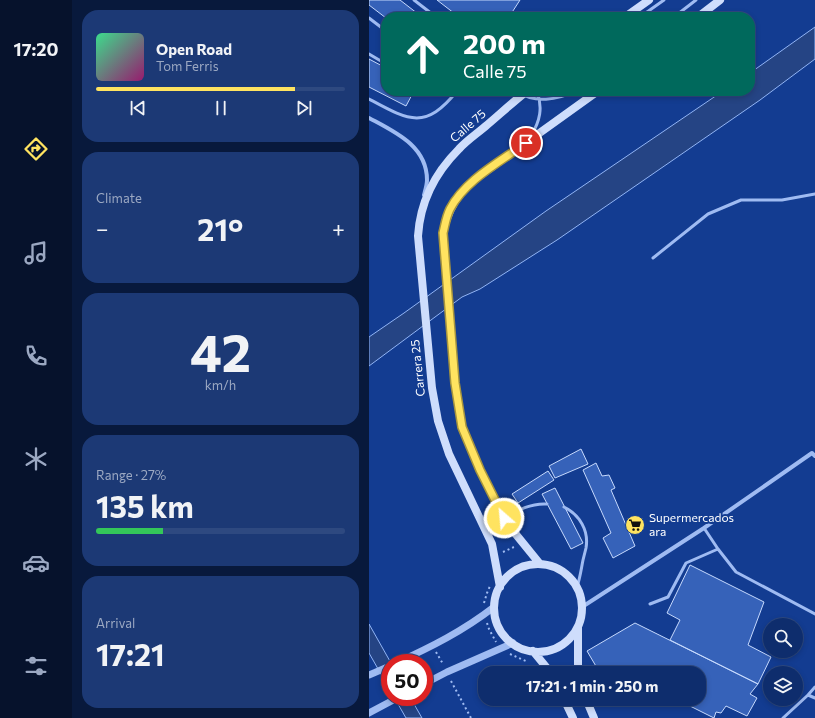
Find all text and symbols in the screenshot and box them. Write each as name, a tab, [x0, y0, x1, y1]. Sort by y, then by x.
text: 200 m	[463, 26, 546, 60]
icon: ahead	[397, 28, 449, 80]
text: 17:20	[14, 38, 58, 60]
text: Open Road	[156, 40, 232, 58]
text: Tom Ferris	[156, 58, 219, 74]
text: Calle 75	[463, 60, 527, 82]
icon: previous	[127, 97, 149, 119]
icon: pause	[210, 97, 232, 119]
icon: next	[293, 97, 315, 119]
street label: Calle 75	[447, 106, 488, 144]
pin	[509, 126, 543, 160]
icon: arrive	[515, 132, 537, 154]
icon: directions	[22, 135, 50, 163]
text: Climate	[96, 190, 142, 206]
text: 21°	[197, 210, 243, 247]
text: −	[96, 215, 109, 242]
text: +	[332, 215, 345, 242]
icon: music	[22, 239, 50, 267]
text: 42	[190, 319, 251, 383]
street label: Carrera 25	[407, 339, 427, 397]
icon: phone	[22, 342, 50, 370]
text: km/h	[205, 377, 236, 393]
icon: climate	[22, 445, 50, 473]
text: Range · 27%	[96, 467, 166, 483]
text: 135 km	[96, 487, 194, 524]
position arrow	[483, 497, 525, 539]
place label: Supermercados ara	[649, 510, 734, 538]
supermarket icon: Supermercados ara	[624, 514, 646, 536]
icon: car	[22, 549, 50, 577]
text: Arrival	[96, 615, 135, 631]
map controls	[763, 618, 803, 706]
button: search	[763, 618, 803, 658]
text: 17:21	[96, 635, 165, 672]
icon: filters	[22, 652, 50, 680]
speed limit sign: 50	[381, 654, 433, 706]
button: layers	[763, 666, 803, 706]
text: 17:21 · 1 min · 250 m	[526, 677, 658, 695]

